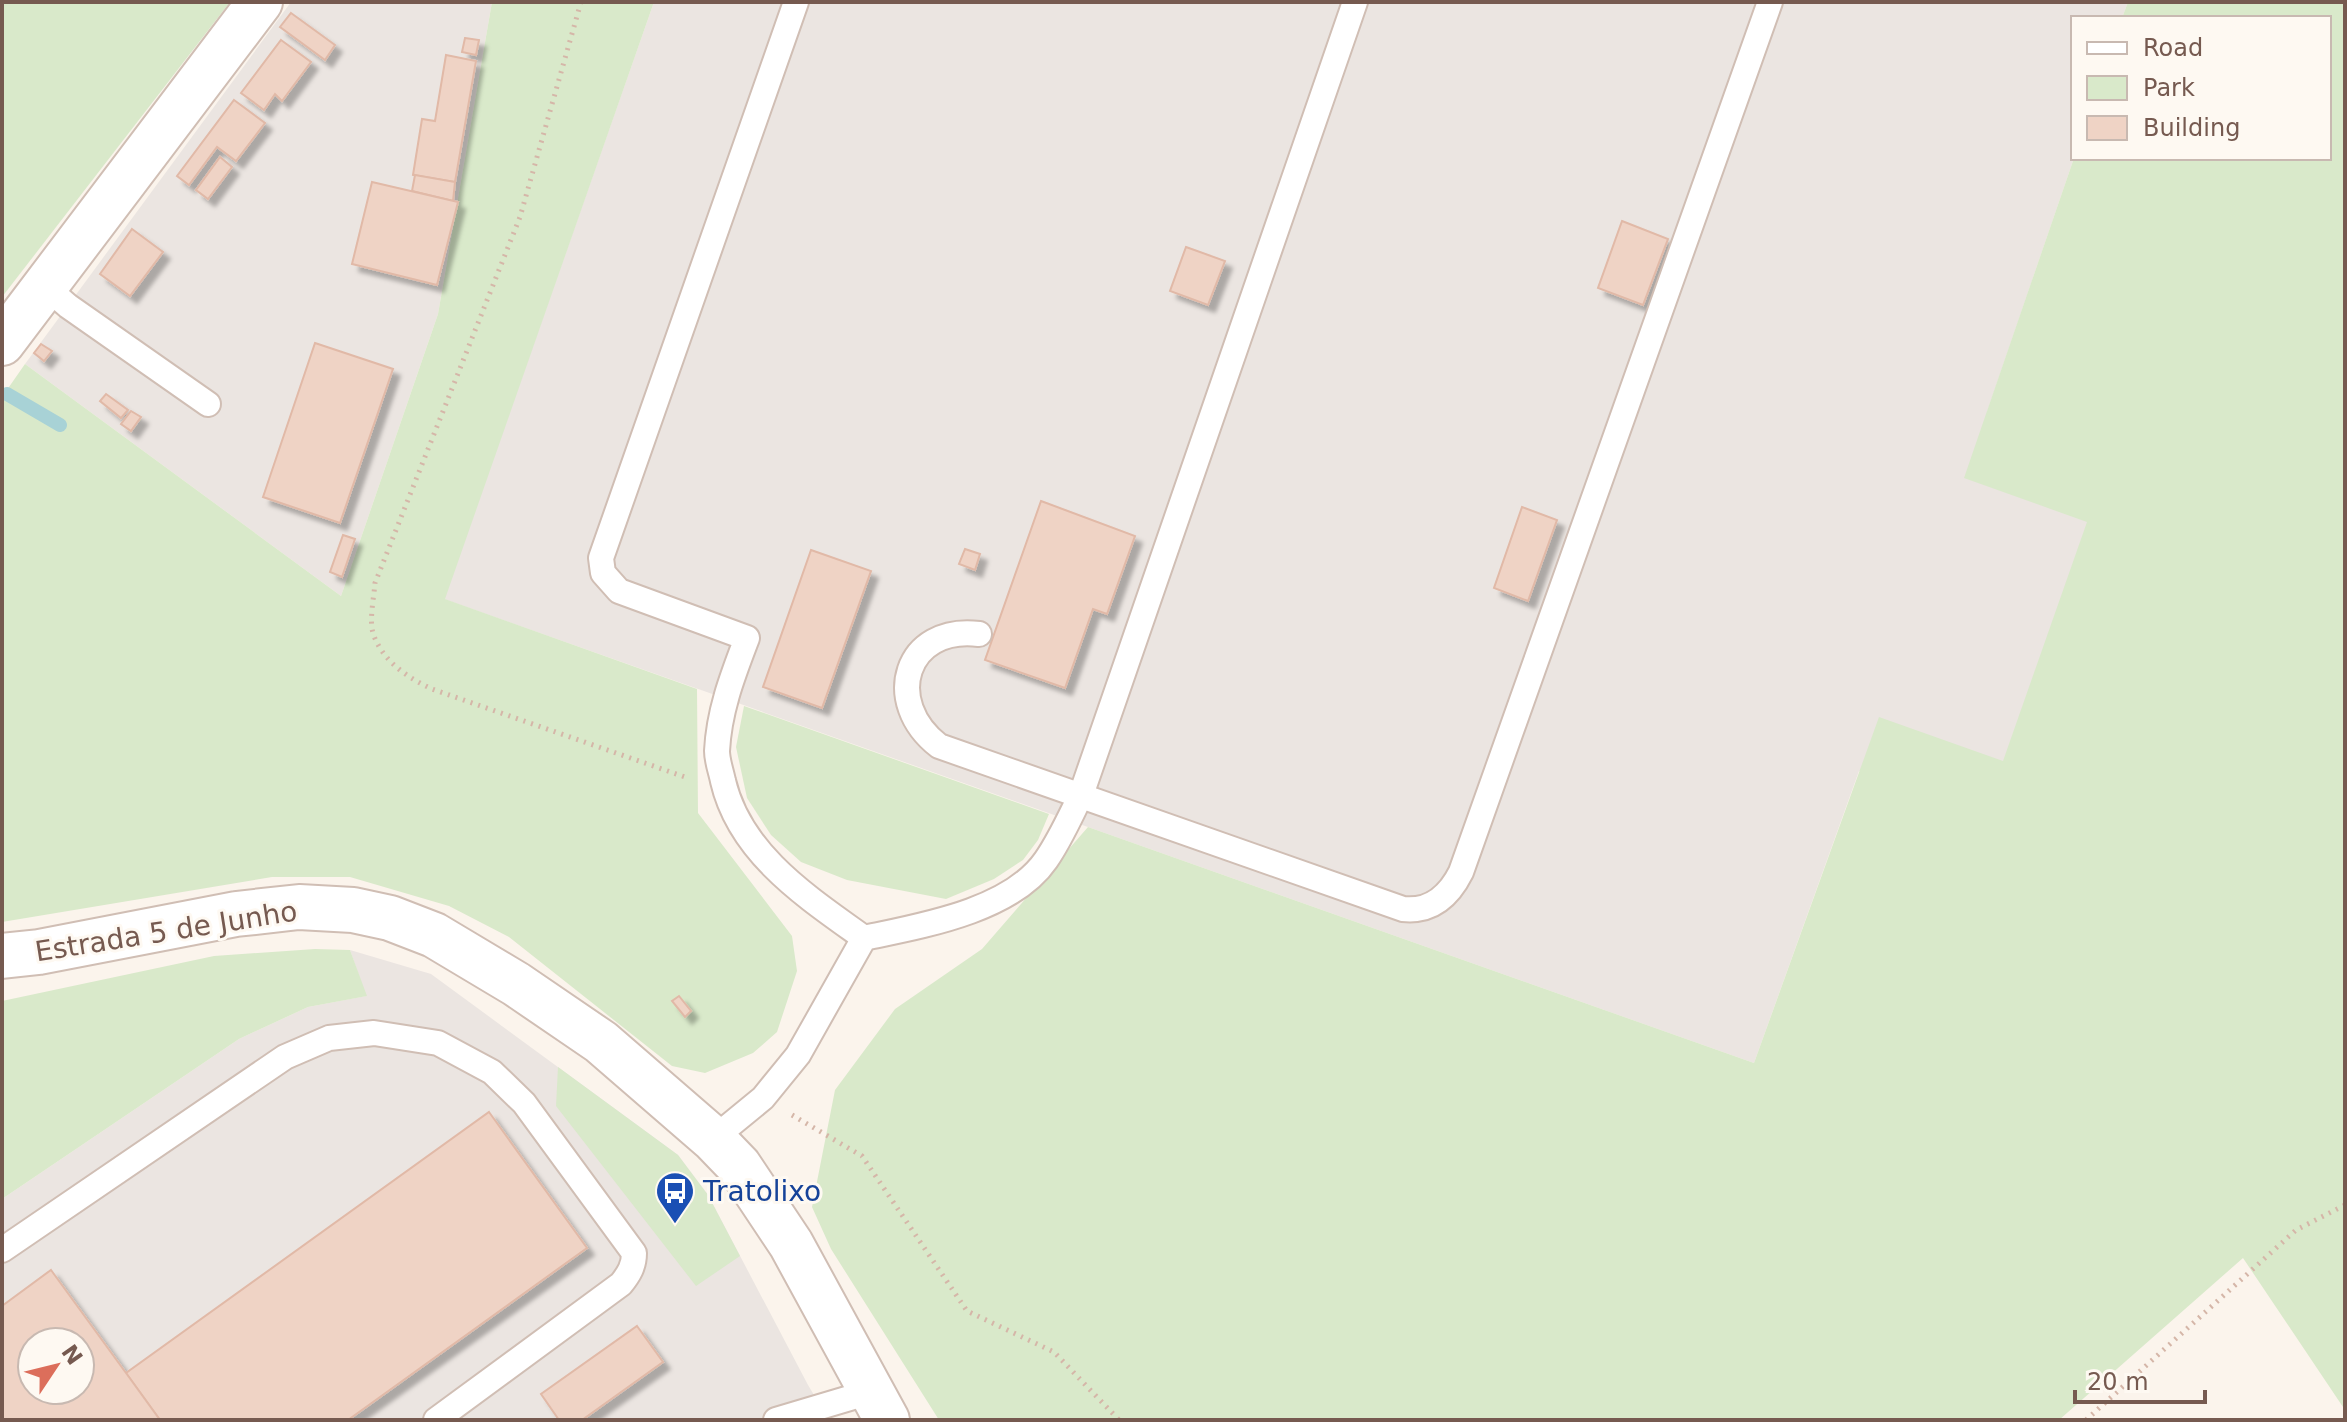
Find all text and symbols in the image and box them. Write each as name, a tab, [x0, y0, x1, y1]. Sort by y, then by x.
legend	[2071, 16, 2331, 160]
text: Road	[2143, 34, 2203, 62]
text: Park	[2143, 74, 2195, 102]
text: Building	[2143, 114, 2240, 142]
street label: Estrada 5 de Junho	[33, 894, 300, 969]
bus stop icon: Tratolixo	[654, 1170, 696, 1225]
place label: Tratolixo	[702, 1175, 821, 1208]
north arrow	[16, 1326, 96, 1406]
text: N	[56, 1340, 87, 1370]
scale bar	[2075, 1354, 2205, 1404]
text: 20 m	[2087, 1368, 2149, 1396]

